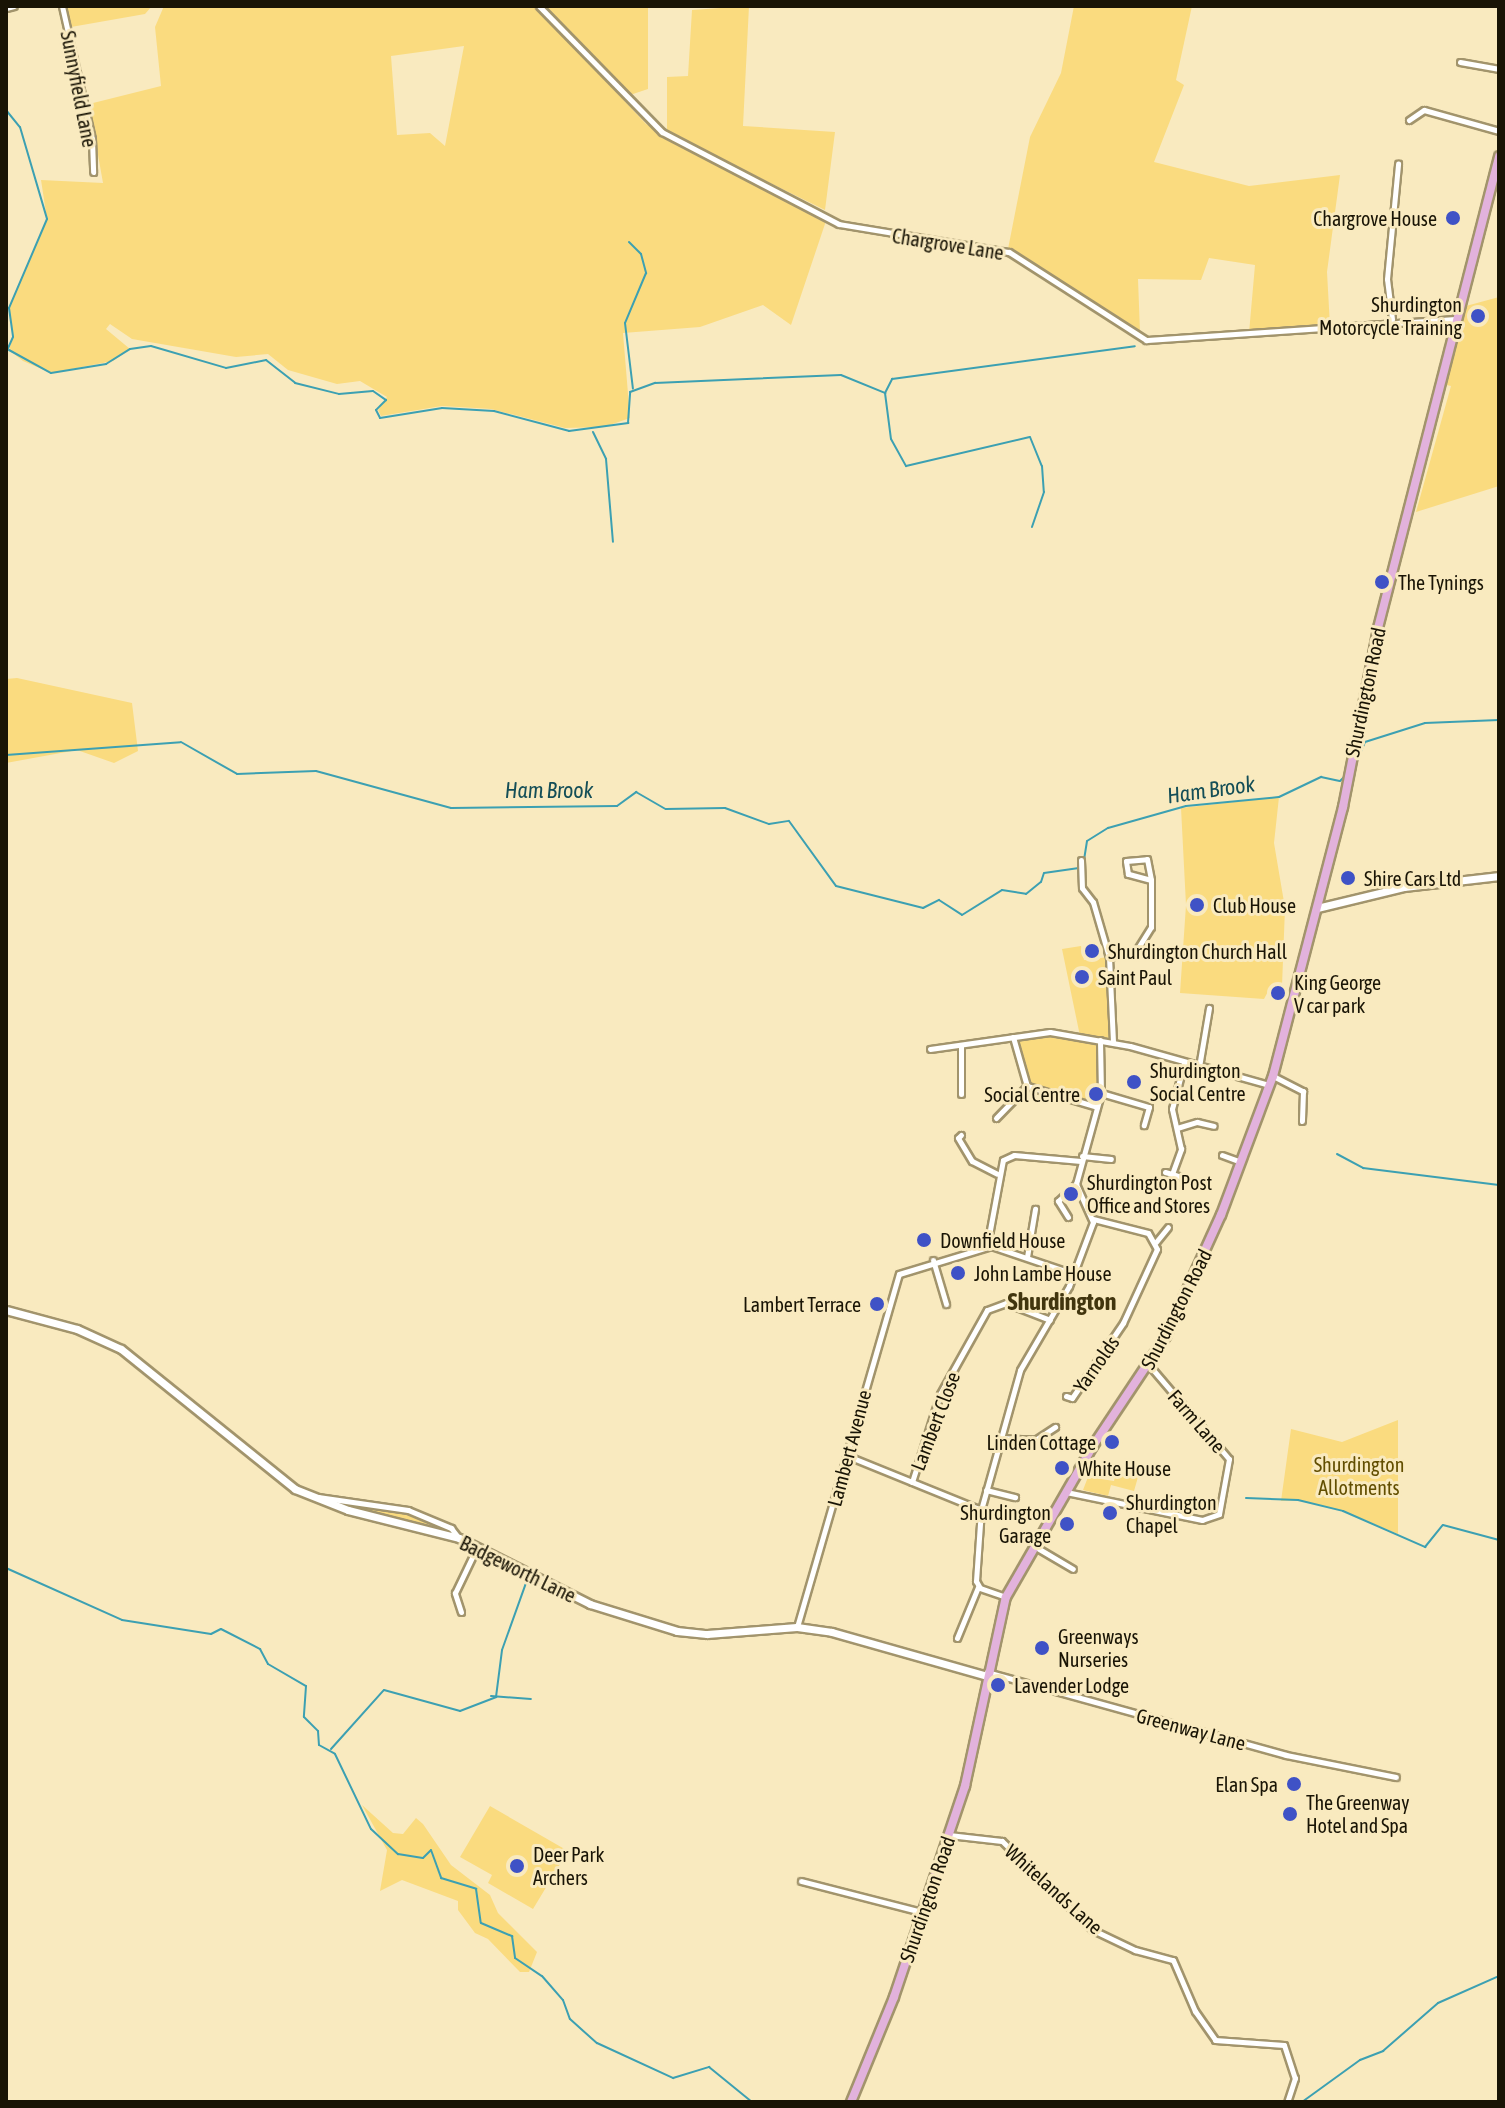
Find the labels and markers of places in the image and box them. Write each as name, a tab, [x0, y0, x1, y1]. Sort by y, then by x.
place label: Chargrove House	[1313, 206, 1437, 230]
marker: Chargrove House	[1444, 209, 1462, 227]
place label: Shurdington Motorcycle Training	[1319, 292, 1462, 339]
marker: Shurdington Motorcycle Training	[1469, 307, 1487, 325]
place label: The Tynings	[1398, 570, 1484, 594]
marker: The Tynings	[1373, 573, 1391, 591]
place label: Shire Cars Ltd	[1364, 866, 1461, 890]
marker: Shire Cars Ltd	[1339, 869, 1357, 887]
place label: Club House	[1213, 893, 1296, 917]
marker: Club House	[1188, 896, 1206, 914]
place label: Shurdington Church Hall	[1108, 939, 1287, 963]
marker: Shurdington Church Hall	[1083, 942, 1101, 960]
place label: Saint Paul	[1098, 965, 1172, 989]
marker: Saint Paul	[1073, 968, 1091, 986]
place label: King George V car park	[1294, 970, 1381, 1017]
marker: King George V car park	[1269, 984, 1287, 1002]
place label: Shurdington Social Centre	[1150, 1058, 1246, 1105]
marker: Shurdington Social Centre	[1125, 1073, 1143, 1091]
place label: Social Centre	[984, 1082, 1080, 1106]
marker: Social Centre	[1087, 1085, 1105, 1103]
place label: Shurdington Post Office and Stores	[1087, 1170, 1212, 1217]
marker: Shurdington Post Office and Stores	[1062, 1185, 1080, 1203]
place label: Downfield House	[940, 1228, 1065, 1252]
marker: Downfield House	[915, 1231, 933, 1249]
place label: John Lambe House	[974, 1261, 1111, 1285]
marker: John Lambe House	[949, 1264, 967, 1282]
place label: Lambert Terrace	[743, 1292, 861, 1316]
marker: Lambert Terrace	[868, 1295, 886, 1313]
place label: Linden Cottage	[986, 1430, 1096, 1454]
marker: Linden Cottage	[1103, 1433, 1121, 1451]
place label: White House	[1078, 1456, 1171, 1480]
marker: White House	[1053, 1459, 1071, 1477]
place label: Shurdington Chapel	[1126, 1490, 1217, 1537]
place label: Shurdington Garage	[960, 1500, 1051, 1547]
marker: Shurdington Chapel	[1101, 1504, 1119, 1522]
marker: Shurdington Garage	[1058, 1515, 1076, 1533]
place label: Greenways Nurseries	[1058, 1624, 1139, 1671]
marker: Greenways Nurseries	[1033, 1639, 1051, 1657]
place label: Lavender Lodge	[1014, 1673, 1129, 1697]
marker: Lavender Lodge	[989, 1676, 1007, 1694]
place label: Elan Spa	[1215, 1772, 1278, 1796]
marker: Elan Spa	[1285, 1775, 1303, 1793]
place label: The Greenway Hotel and Spa	[1306, 1790, 1409, 1837]
marker: The Greenway Hotel and Spa	[1281, 1805, 1299, 1823]
place label: Deer Park Archers	[533, 1842, 604, 1889]
marker: Deer Park Archers	[508, 1857, 526, 1875]

